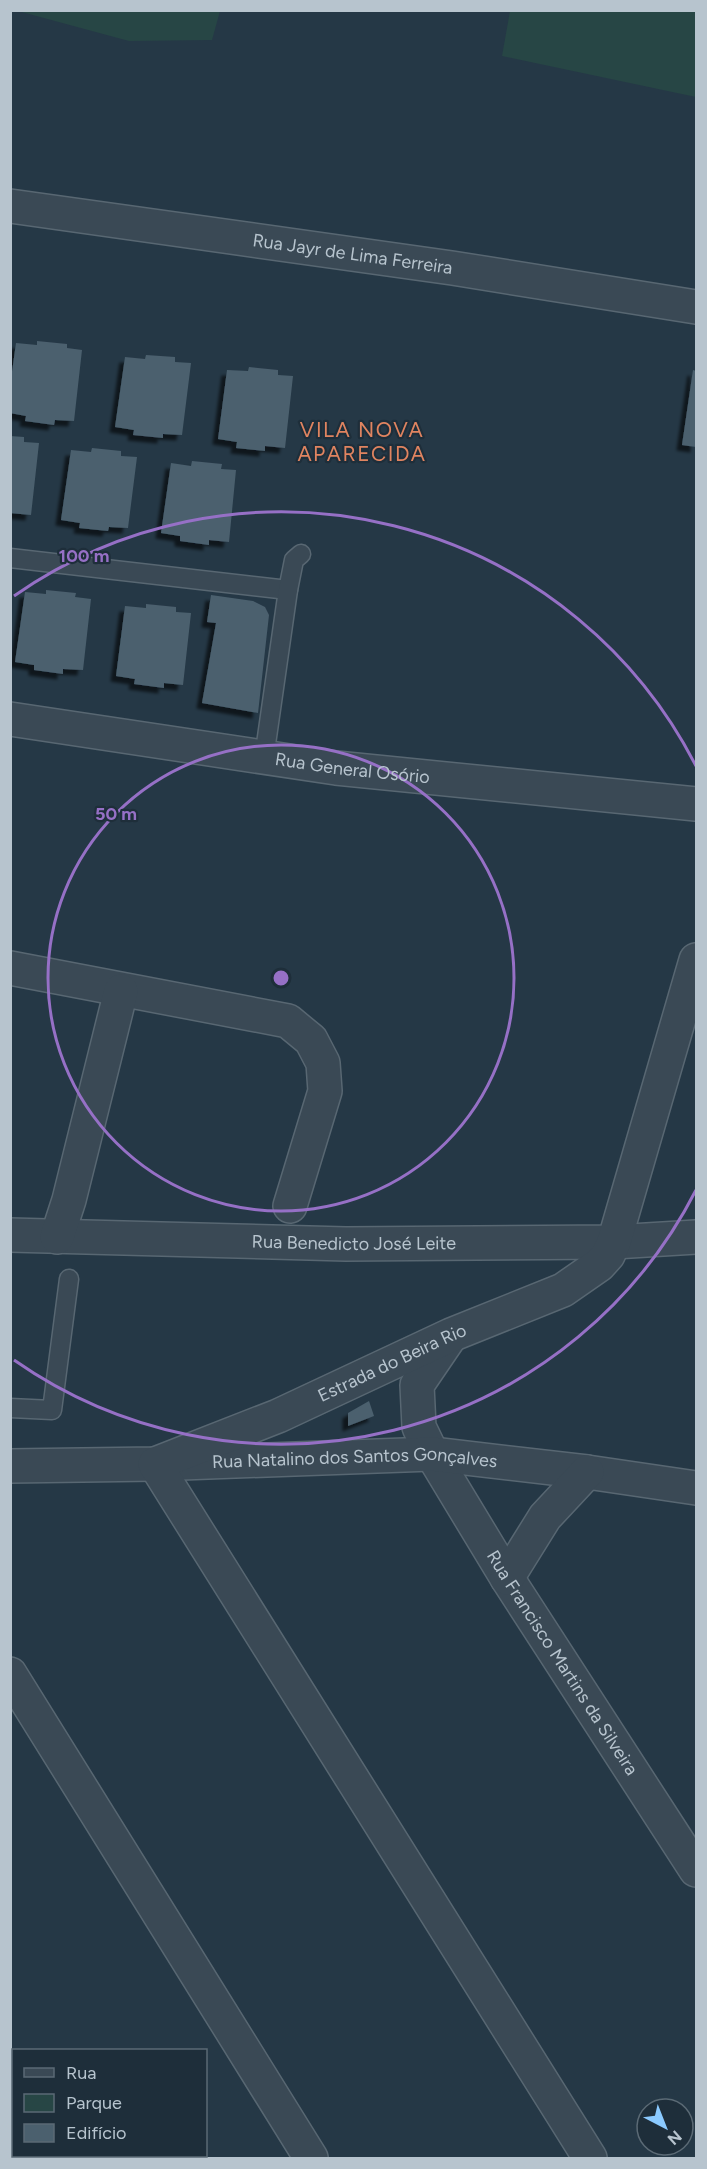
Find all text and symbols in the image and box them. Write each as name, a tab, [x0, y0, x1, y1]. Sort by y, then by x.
street label: Rua Jayr de Lima Ferreira	[251, 229, 454, 279]
district label: VILA NOVA APARECIDA	[297, 417, 427, 466]
text: 100 m	[59, 545, 109, 567]
street label: Rua General Osório	[274, 748, 431, 788]
text: 50 m	[95, 803, 137, 825]
centre of rings	[271, 968, 291, 988]
street label: Rua Benedicto José Leite	[251, 1230, 456, 1255]
street label: Estrada do Beira Rio	[314, 1319, 470, 1407]
street label: Rua Natalino dos Santos Gonçalves	[212, 1442, 499, 1473]
street label: Rua Francisco Martins da Silveira	[482, 1546, 643, 1779]
legend	[12, 2049, 207, 2157]
text: Rua	[66, 2062, 97, 2084]
text: Parque	[66, 2092, 122, 2114]
north arrow	[635, 2097, 695, 2157]
text: Edifício	[66, 2122, 127, 2144]
text: N	[664, 2127, 686, 2149]

